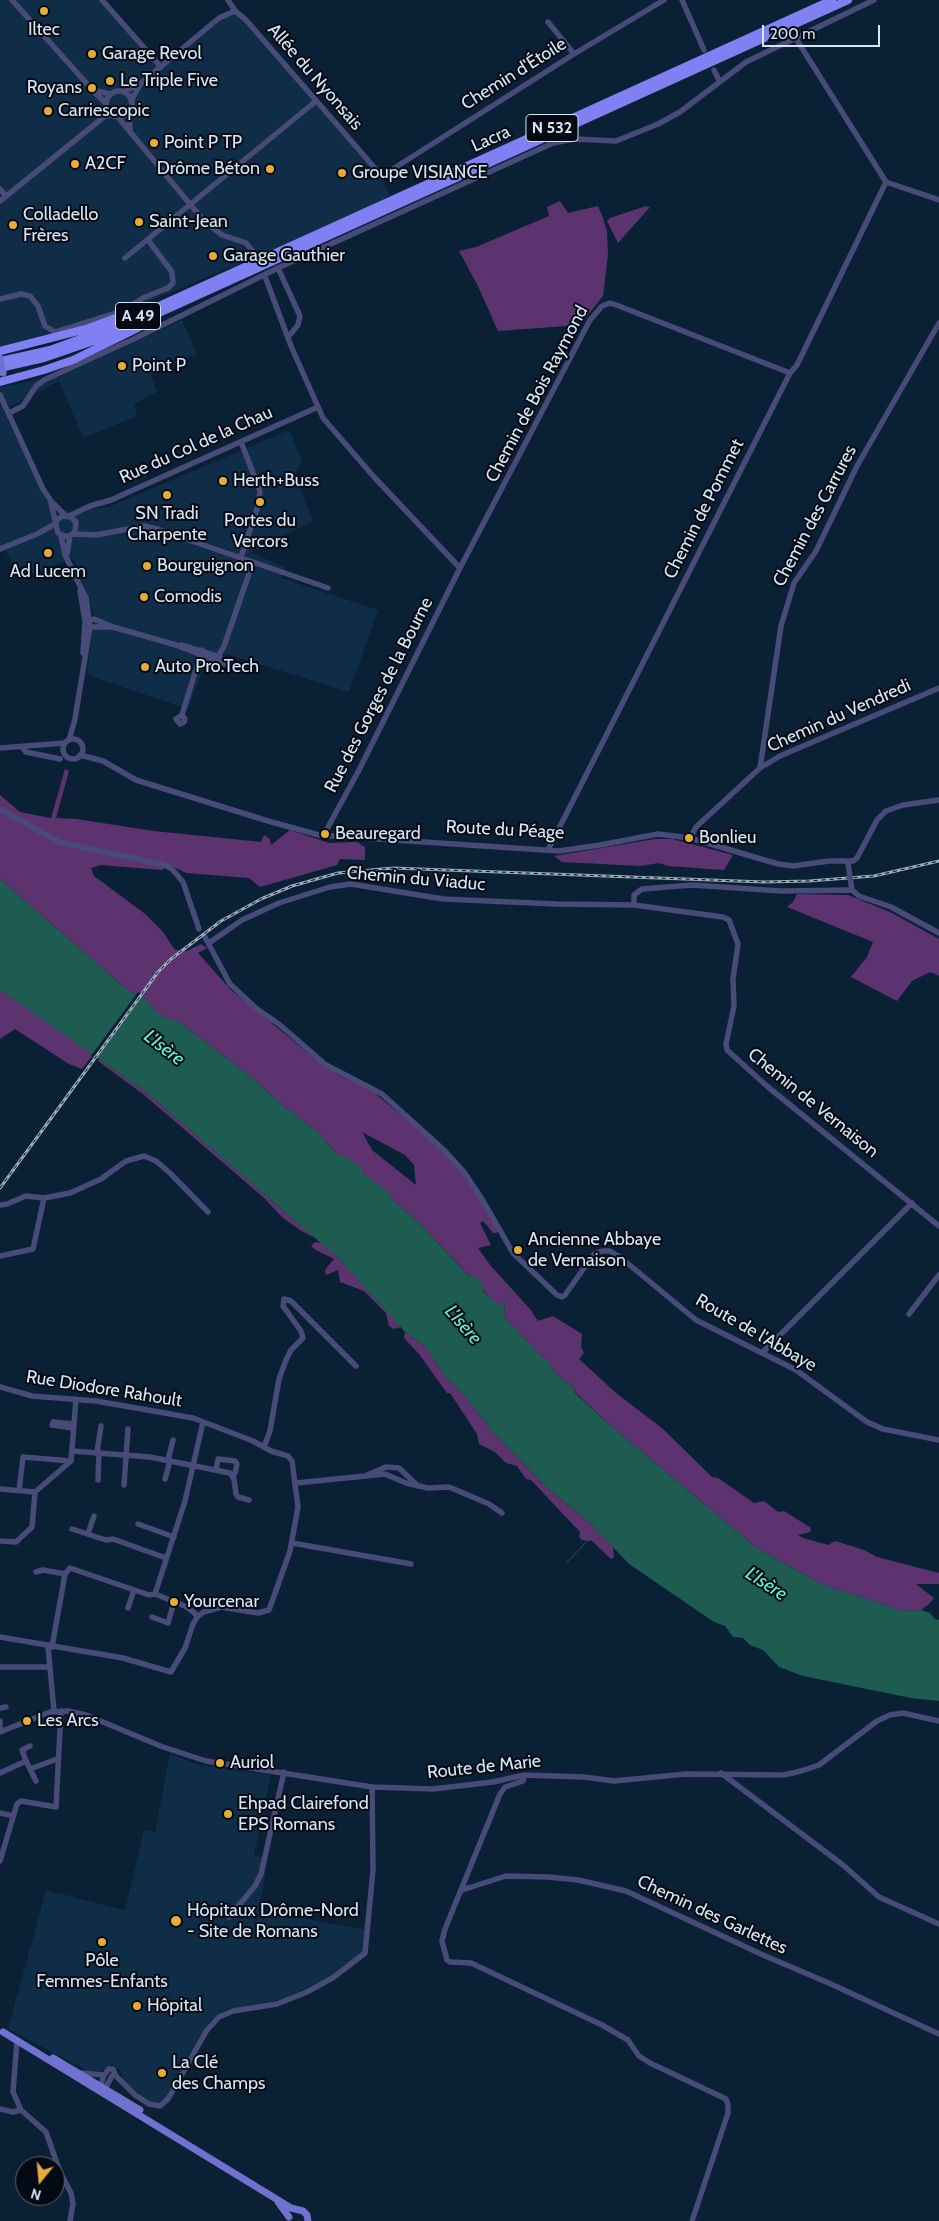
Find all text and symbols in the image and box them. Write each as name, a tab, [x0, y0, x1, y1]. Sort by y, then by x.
marker: Iltec	[38, 5, 50, 17]
scale bar	[764, 15, 882, 47]
place label: Iltec	[28, 19, 60, 41]
street label: Allée du Nyonsais	[263, 19, 367, 135]
text: 200 m	[770, 25, 815, 43]
street label: Chemin d'Étoile	[458, 33, 570, 115]
place label: Garage Revol	[102, 43, 202, 65]
marker: Garage Revol	[86, 48, 98, 60]
place label: Le Triple Five	[120, 70, 218, 92]
marker: Le Triple Five	[104, 75, 116, 87]
place label: Royans	[27, 77, 82, 99]
marker: Royans	[86, 82, 98, 94]
place label: Carriescopic	[58, 100, 150, 122]
marker: Carriescopic	[42, 105, 54, 117]
road number: N 532	[526, 115, 578, 142]
street label: Lacra	[468, 121, 514, 157]
place label: Point P TP	[164, 132, 242, 154]
marker: Point P TP	[148, 137, 160, 149]
place label: A2CF	[85, 153, 126, 175]
marker: A2CF	[69, 158, 81, 170]
place label: Drôme Béton	[157, 158, 260, 180]
place label: Groupe VISIANCE	[352, 162, 488, 184]
marker: Drôme Béton	[264, 163, 276, 175]
marker: Groupe VISIANCE	[336, 167, 348, 179]
place label: Colladello Frères	[23, 204, 98, 246]
place label: Saint-Jean	[149, 211, 228, 233]
marker: Saint-Jean	[133, 216, 145, 228]
marker: Colladello Frères	[7, 219, 19, 231]
place label: Garage Gauthier	[223, 245, 345, 267]
marker: Garage Gauthier	[207, 250, 219, 262]
road number: A 49	[116, 302, 160, 330]
street label: Chemin de Bois Raymond	[481, 302, 593, 486]
place label: Point P	[132, 355, 186, 377]
marker: Point P	[116, 360, 128, 372]
street label: Rue du Col de la Chau	[116, 402, 276, 488]
street label: Chemin de Pommet	[659, 436, 749, 582]
street label: Chemin des Carrures	[769, 442, 861, 590]
place label: Herth+Buss	[233, 470, 319, 492]
marker: Herth+Buss	[217, 475, 229, 487]
marker: SN Tradi Charpente	[161, 489, 173, 501]
marker: Portes du Vercors	[254, 496, 266, 508]
place label: SN Tradi Charpente	[127, 503, 207, 546]
place label: Portes du Vercors	[224, 510, 296, 552]
marker: Ad Lucem	[42, 547, 54, 559]
place label: Bourguignon	[157, 555, 254, 577]
marker: Bourguignon	[141, 560, 153, 572]
place label: Ad Lucem	[10, 561, 86, 583]
place label: Comodis	[154, 586, 222, 608]
marker: Comodis	[138, 591, 150, 603]
street label: Rue des Gorges de la Bourne	[320, 594, 438, 796]
place label: Auto Pro.Tech	[155, 656, 259, 678]
marker: Auto Pro.Tech	[139, 661, 151, 673]
street label: Chemin du Vendredi	[764, 675, 914, 757]
street label: Route du Péage	[445, 816, 565, 844]
place label: Beauregard	[335, 823, 421, 845]
place label: Bonlieu	[699, 827, 756, 849]
marker: Beauregard	[319, 828, 331, 840]
marker: Bonlieu	[683, 832, 695, 844]
street label: Chemin du Viaduc	[346, 862, 486, 896]
water label: L'Isère	[139, 1025, 189, 1071]
street label: Chemin de Vernaison	[743, 1044, 883, 1162]
place label: Ancienne Abbaye de Vernaison	[528, 1229, 661, 1272]
marker: Ancienne Abbaye de Vernaison	[512, 1244, 524, 1256]
street label: Route de l'Abbaye	[692, 1290, 820, 1376]
water label: L'Isère	[440, 1301, 486, 1349]
street label: Rue Diodore Rahoult	[25, 1366, 183, 1412]
water label: L'Isère	[741, 1562, 791, 1606]
place label: Yourcenar	[184, 1591, 259, 1613]
marker: Yourcenar	[168, 1596, 180, 1608]
place label: Les Arcs	[37, 1710, 99, 1732]
marker: Les Arcs	[21, 1715, 33, 1727]
street label: Route de Marie	[426, 1750, 542, 1784]
place label: Auriol	[230, 1752, 274, 1774]
marker: Auriol	[214, 1757, 226, 1769]
place label: Ehpad Clairefond EPS Romans	[238, 1793, 369, 1836]
marker: Ehpad Clairefond EPS Romans	[222, 1808, 234, 1820]
street label: Chemin des Garlettes	[634, 1871, 790, 1959]
place label: Hôpitaux Drôme-Nord - Site de Romans	[187, 1900, 359, 1942]
marker: Hôpitaux Drôme-Nord - Site de Romans	[169, 1914, 183, 1928]
marker: Pôle Femmes-Enfants	[96, 1936, 108, 1948]
place label: Pôle Femmes-Enfants	[36, 1950, 168, 1992]
place label: Hôpital	[147, 1995, 202, 2017]
marker: Hôpital	[131, 2000, 143, 2012]
place label: La Clé des Champs	[172, 2052, 265, 2094]
marker: La Clé des Champs	[156, 2067, 168, 2079]
north arrow	[15, 2156, 65, 2206]
text: N	[29, 2184, 43, 2204]

